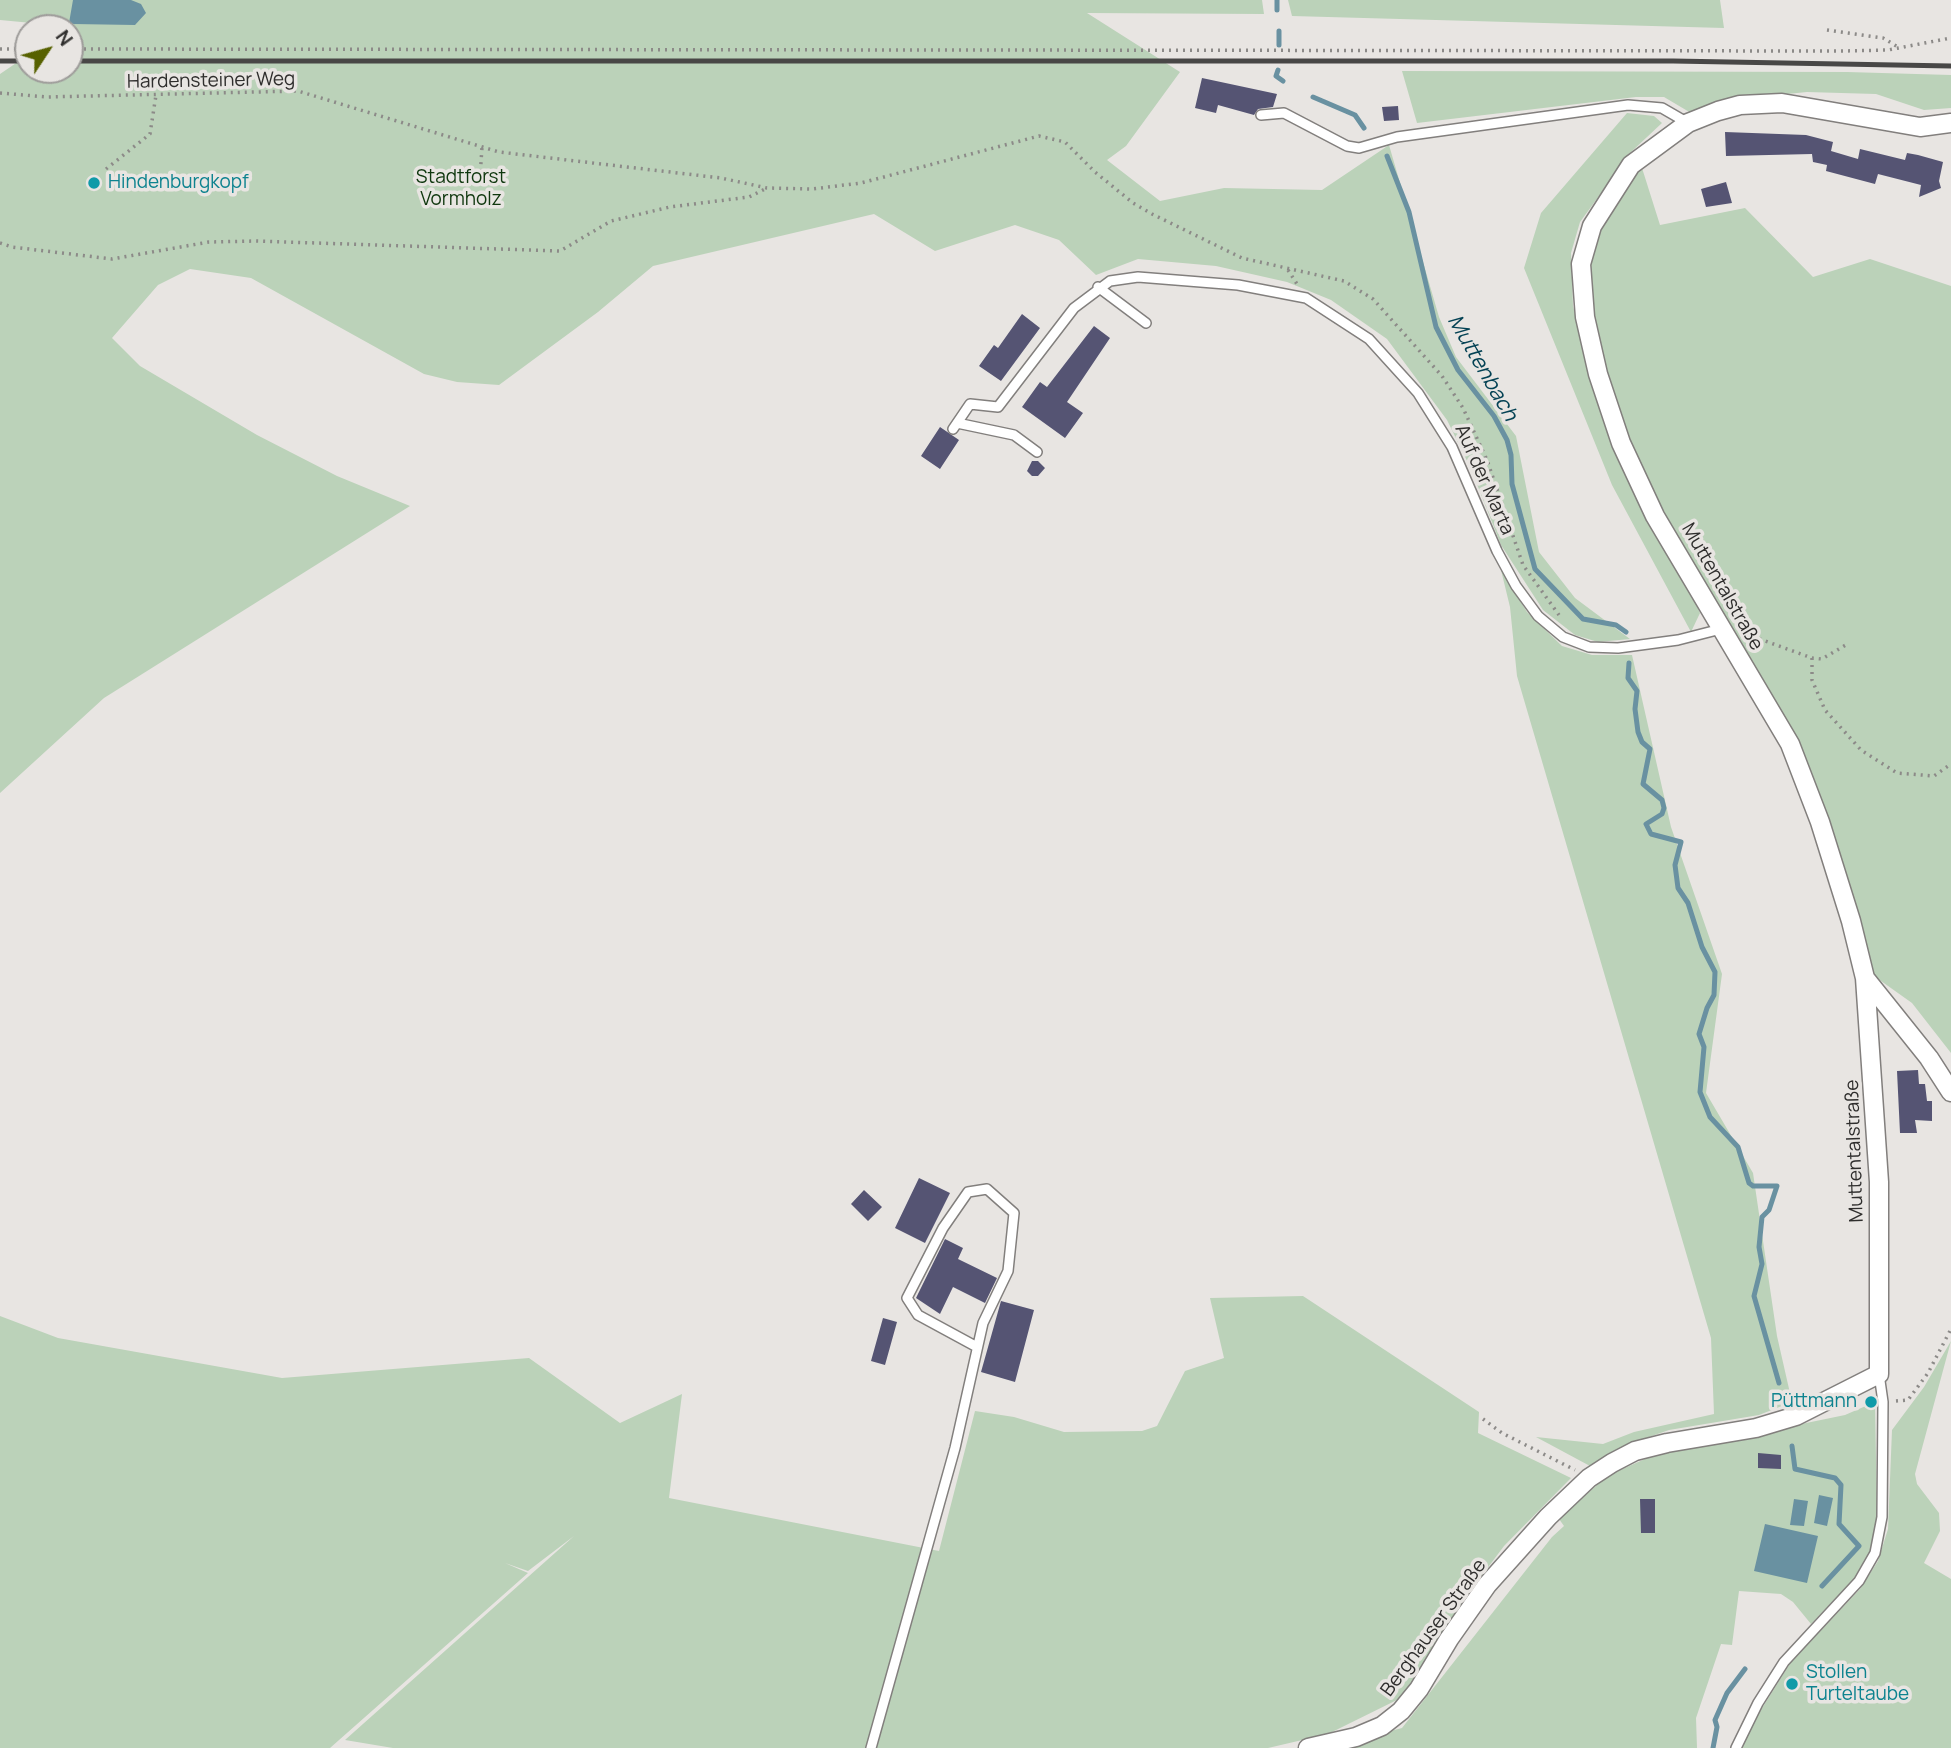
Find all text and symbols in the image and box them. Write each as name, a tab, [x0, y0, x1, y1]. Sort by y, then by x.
north arrow	[14, 14, 84, 84]
text: N	[50, 25, 79, 51]
street label: Hardensteiner Weg	[127, 68, 295, 94]
park label: Stadtforst Vormholz	[416, 167, 506, 211]
place label: Hindenburgkopf	[108, 172, 249, 194]
marker: Hindenburgkopf	[86, 175, 102, 191]
water label: Muttenbach	[1442, 310, 1522, 426]
street label: Auf der Marta	[1450, 421, 1518, 539]
street label: Muttentalstraße	[1676, 519, 1768, 655]
street label: Muttentalstraße	[1841, 1079, 1869, 1223]
place label: Püttmann	[1771, 1391, 1857, 1413]
marker: Püttmann	[1863, 1394, 1879, 1410]
street label: Berghauser Straße	[1377, 1555, 1491, 1701]
place label: Stollen Turteltaube	[1806, 1662, 1909, 1706]
marker: Stollen Turteltaube	[1784, 1676, 1800, 1692]

